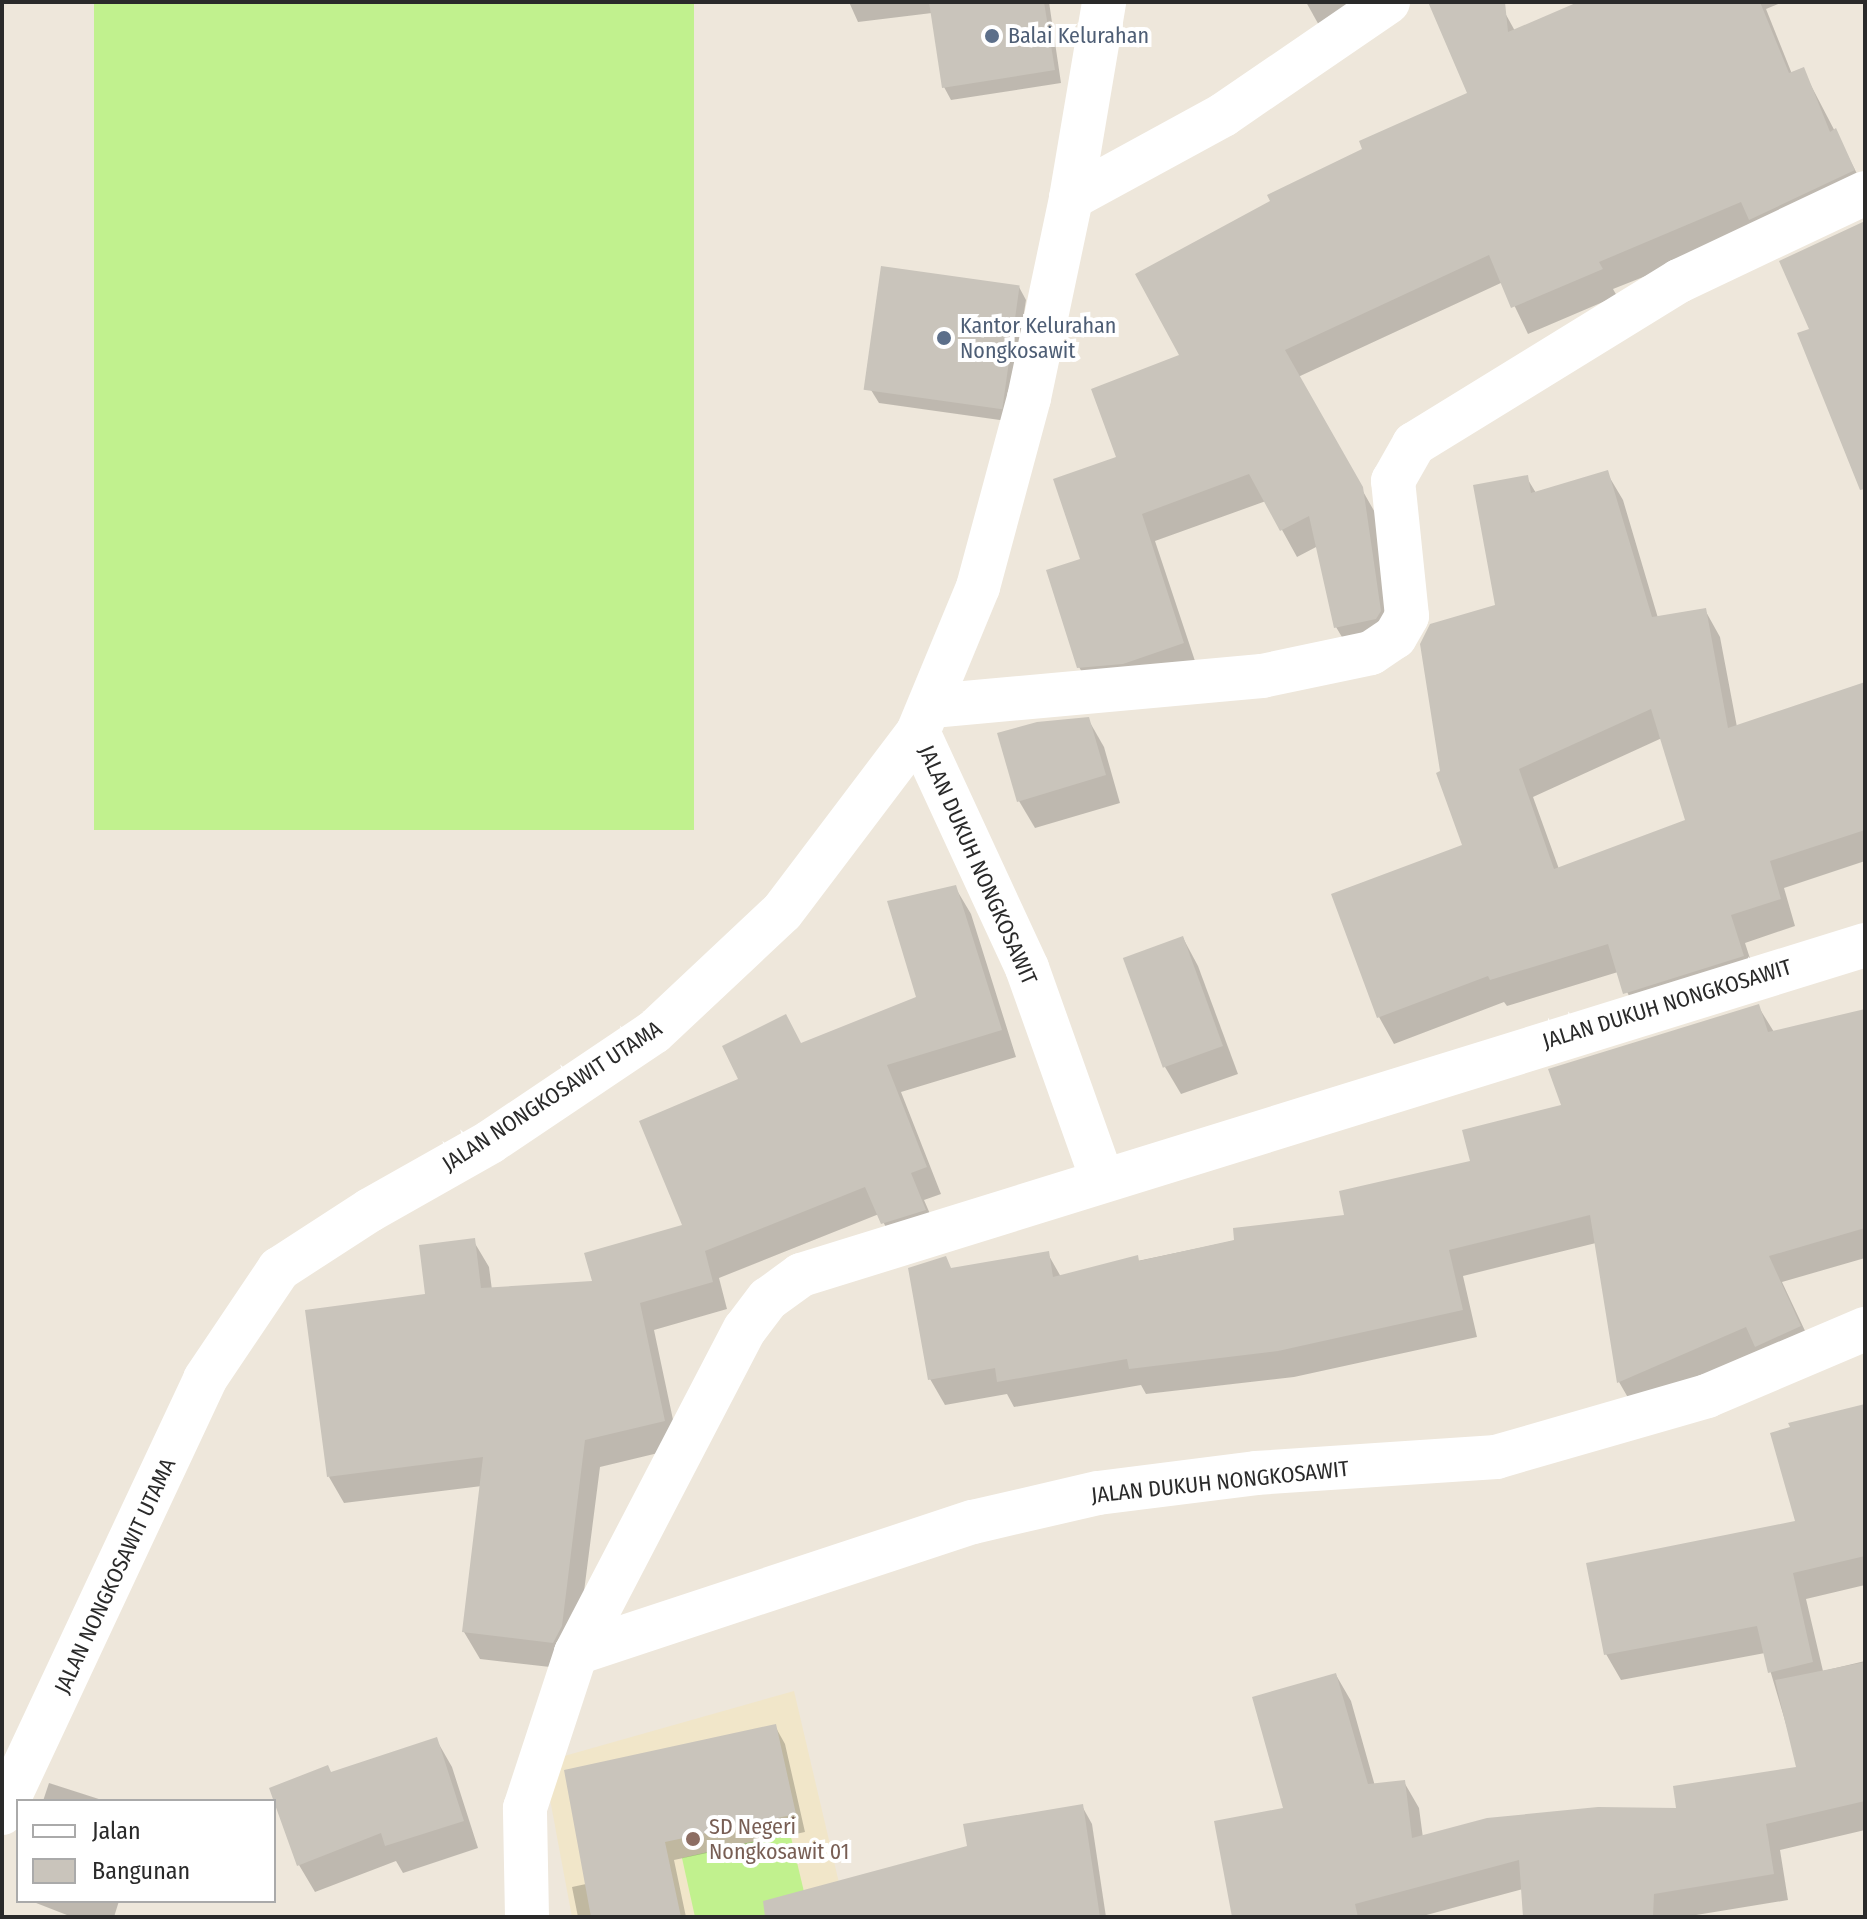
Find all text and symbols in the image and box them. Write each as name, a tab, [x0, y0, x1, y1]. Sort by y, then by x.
place label: Balai Kelurahan	[1008, 23, 1149, 49]
marker: Balai Kelurahan	[983, 27, 1001, 45]
place label: Kantor Kelurahan Nongkosawit	[960, 312, 1116, 364]
marker: Kantor Kelurahan Nongkosawit	[935, 329, 953, 347]
street label: JALAN DUKUH NONGKOSAWIT	[913, 741, 1043, 989]
street label: JALAN DUKUH NONGKOSAWIT	[1539, 953, 1795, 1055]
street label: JALAN NONGKOSAWIT UTAMA	[437, 1015, 667, 1177]
street label: JALAN NONGKOSAWIT UTAMA	[49, 1454, 181, 1698]
street label: JALAN DUKUH NONGKOSAWIT	[1090, 1455, 1350, 1509]
legend	[16, 1799, 276, 1903]
place label: SD Negeri Nongkosawit 01	[709, 1813, 849, 1864]
text: Jalan	[92, 1817, 141, 1845]
marker: SD Negeri Nongkosawit 01	[684, 1830, 702, 1848]
text: Bangunan	[92, 1857, 190, 1885]

